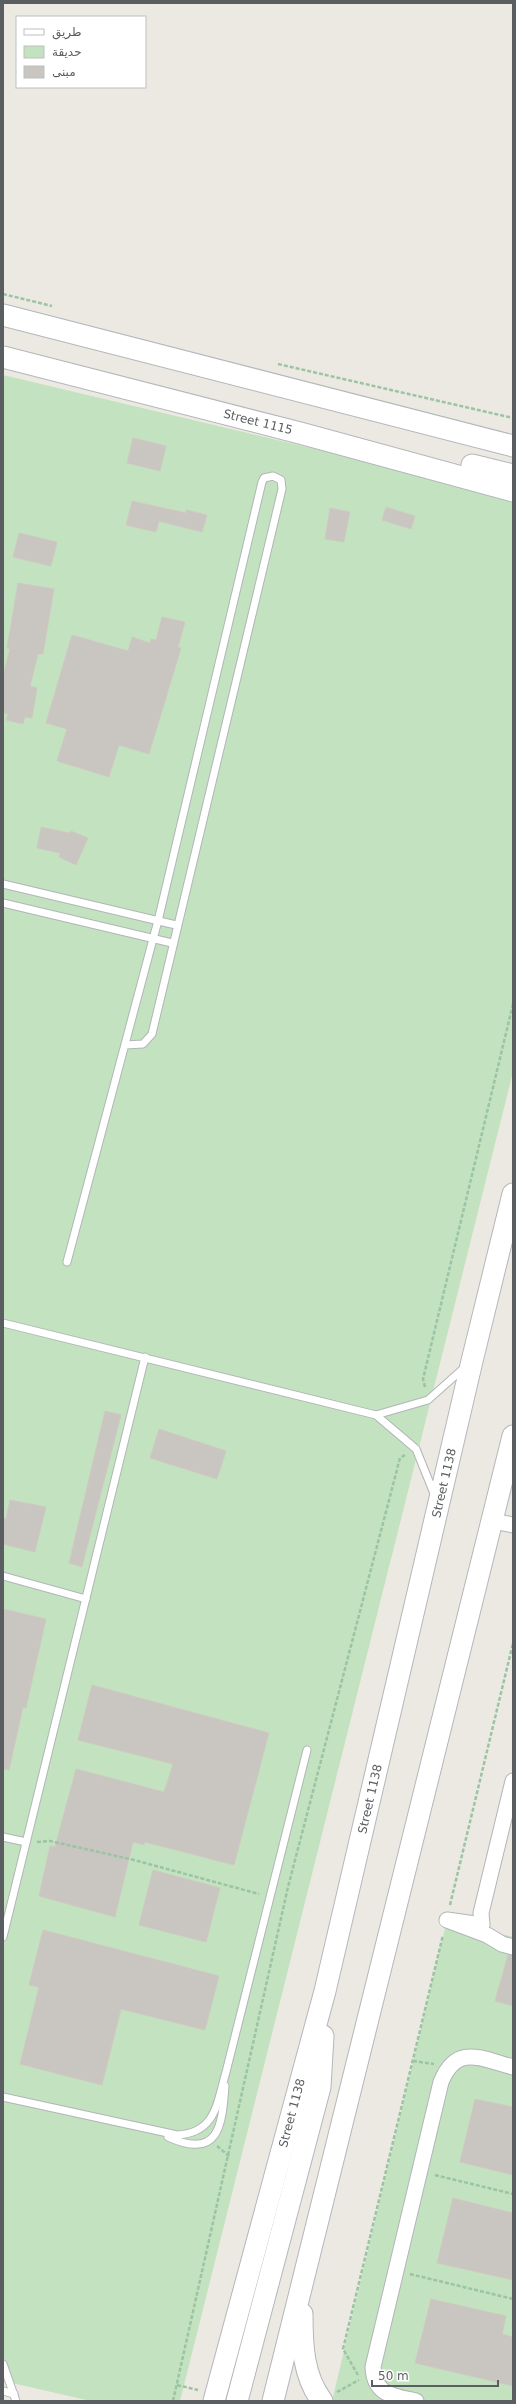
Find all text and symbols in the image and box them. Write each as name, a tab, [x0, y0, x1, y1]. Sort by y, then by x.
legend	[16, 16, 146, 88]
text: طريق	[52, 25, 82, 40]
text: حديقة	[52, 45, 82, 59]
text: مبنى	[52, 65, 76, 79]
street label: Street 1115	[222, 407, 294, 437]
street label: Street 1138	[429, 1447, 459, 1519]
street label: Street 1138	[355, 1763, 385, 1835]
street label: Street 1138	[276, 2077, 308, 2149]
scale bar	[372, 2362, 498, 2388]
text: 50 m	[378, 2369, 409, 2383]

